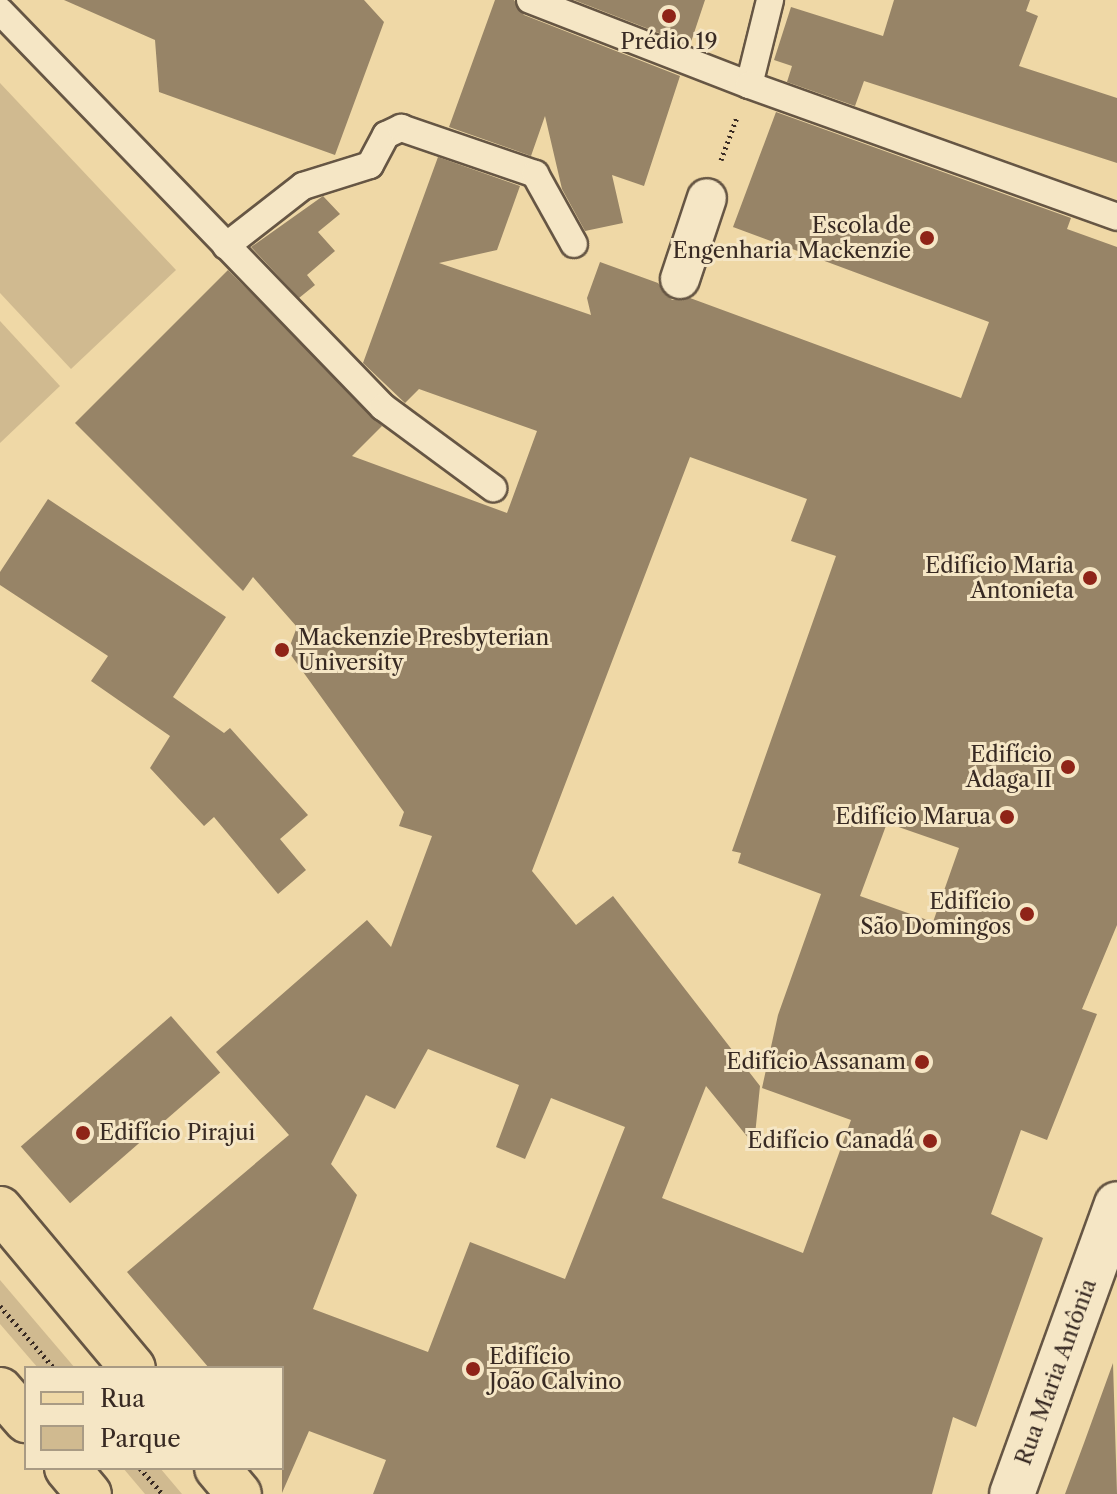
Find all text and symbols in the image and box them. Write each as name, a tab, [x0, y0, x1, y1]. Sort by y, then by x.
marker: Prédio 19	[660, 7, 678, 25]
place label: Prédio 19	[620, 29, 718, 55]
place label: Escola de Engenharia Mackenzie	[672, 212, 911, 264]
marker: Escola de Engenharia Mackenzie	[918, 229, 936, 247]
place label: Edifício Maria Antonieta	[925, 552, 1074, 604]
marker: Edifício Maria Antonieta	[1081, 569, 1099, 587]
place label: Mackenzie Presbyterian University	[298, 624, 549, 676]
marker: Mackenzie Presbyterian University	[273, 641, 291, 659]
place label: Edifício Adaga II	[965, 741, 1052, 792]
marker: Edifício Adaga II	[1059, 758, 1077, 776]
place label: Edifício Marua	[835, 804, 991, 830]
marker: Edifício Marua	[998, 808, 1016, 826]
place label: Edifício São Domingos	[860, 888, 1011, 940]
marker: Edifício São Domingos	[1018, 905, 1036, 923]
place label: Edifício Assanam	[725, 1049, 906, 1075]
marker: Edifício Assanam	[913, 1053, 931, 1071]
place label: Edifício Pirajui	[99, 1120, 255, 1146]
marker: Edifício Pirajui	[74, 1124, 92, 1142]
place label: Edifício Canadá	[747, 1128, 914, 1154]
marker: Edifício Canadá	[921, 1132, 939, 1150]
street label: Rua Maria Antônia	[1010, 1275, 1102, 1469]
place label: Edifício João Calvino	[489, 1343, 622, 1394]
marker: Edifício João Calvino	[464, 1360, 482, 1378]
legend	[24, 1366, 284, 1470]
text: Rua	[100, 1384, 145, 1413]
text: Parque	[100, 1424, 181, 1453]

